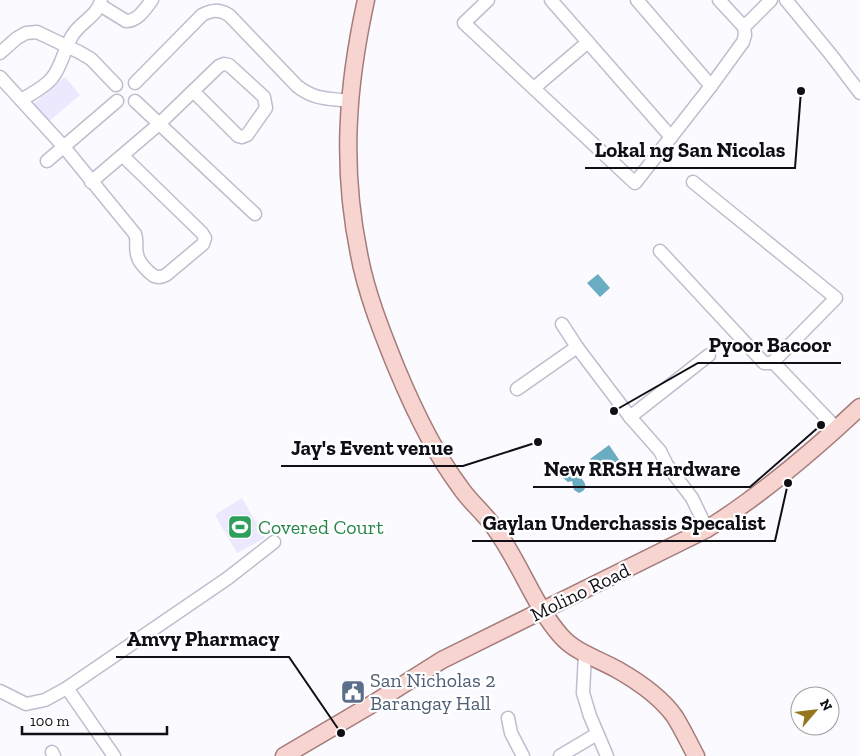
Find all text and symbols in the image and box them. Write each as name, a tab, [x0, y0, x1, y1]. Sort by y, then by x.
callout: Lokal ng San Nicolas	[585, 132, 795, 168]
text: Lokal ng San Nicolas	[595, 137, 786, 162]
callout: Pyoor Bacoor	[698, 327, 841, 363]
text: Pyoor Bacoor	[708, 332, 832, 357]
callout: Jay's Event venue	[281, 430, 463, 466]
text: Jay's Event venue	[291, 435, 453, 460]
callout: New RRSH Hardware	[533, 451, 750, 487]
text: New RRSH Hardware	[544, 456, 740, 481]
callout: Gaylan Underchassis Specalist	[472, 505, 775, 541]
text: Gaylan Underchassis Specalist	[482, 510, 766, 535]
sports icon: Covered Court	[227, 514, 253, 540]
place label: Covered Court	[258, 515, 384, 539]
street label: Molino Road	[526, 558, 634, 626]
callout: Amvy Pharmacy	[116, 621, 289, 657]
text: Amvy Pharmacy	[127, 626, 279, 651]
place label: San Nicholas 2 Barangay Hall	[370, 668, 496, 715]
public building icon: San Nicholas 2 Barangay Hall	[340, 679, 366, 705]
north arrow	[790, 686, 840, 736]
text: N	[816, 696, 836, 714]
scale bar	[22, 704, 168, 736]
text: 100 m	[30, 712, 69, 730]

